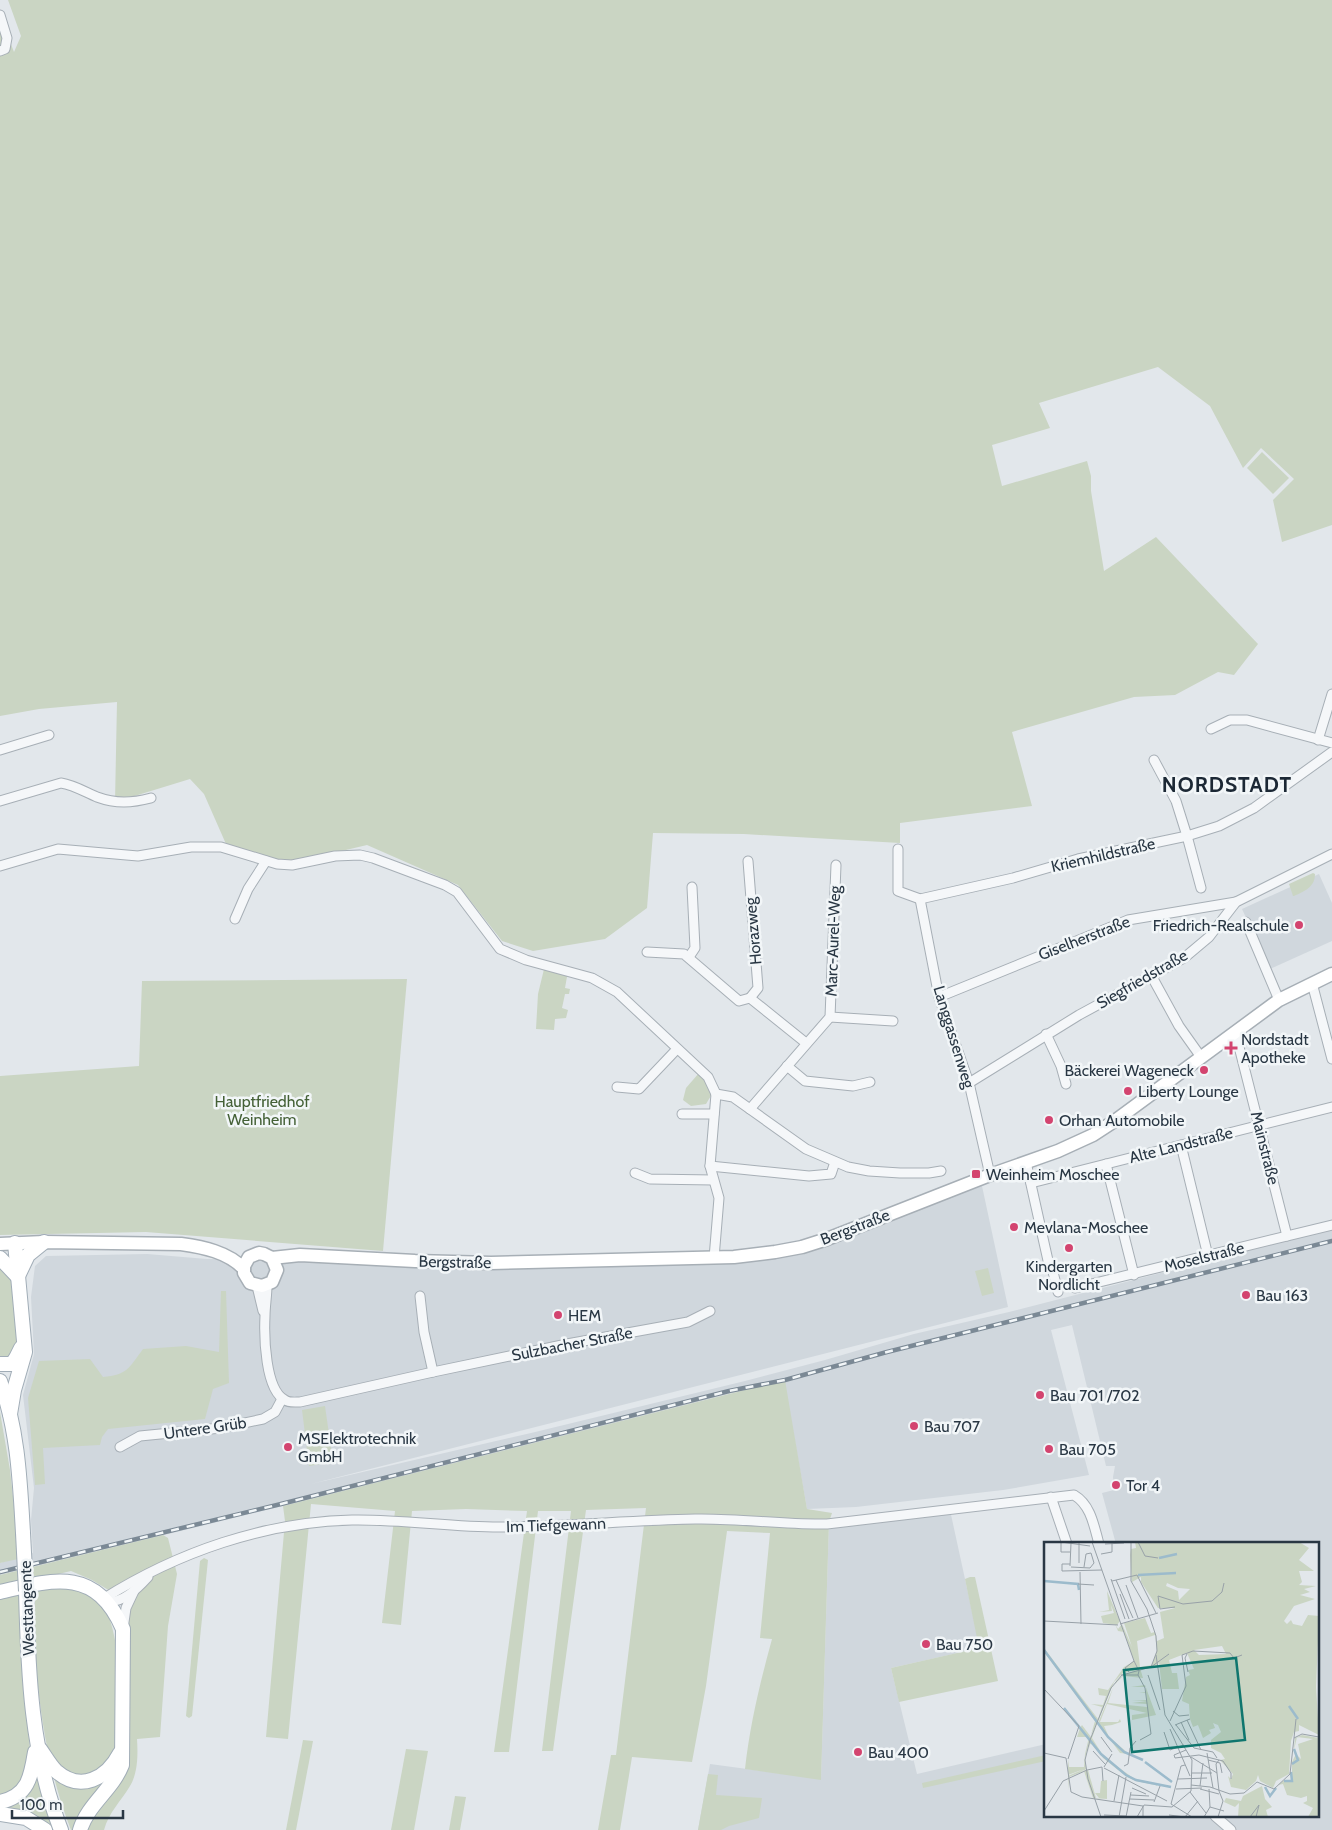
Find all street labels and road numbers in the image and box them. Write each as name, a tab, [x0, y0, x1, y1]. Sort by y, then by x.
street label: Kriemhildstraße	[1049, 834, 1157, 876]
street label: Marc-Aurel-Weg	[822, 884, 844, 997]
street label: Horazweg	[740, 895, 765, 966]
street label: Giselherstraße	[1036, 912, 1132, 964]
street label: Siegfriedstraße	[1093, 945, 1191, 1013]
street label: Langgassenweg	[929, 983, 979, 1092]
street label: Mainstraße	[1247, 1109, 1283, 1187]
street label: Alte Landstraße	[1127, 1123, 1235, 1167]
street label: Bergstraße	[818, 1205, 892, 1249]
street label: Moselstraße	[1162, 1238, 1246, 1276]
street label: Bergstraße	[419, 1252, 491, 1272]
street label: Sulzbacher Straße	[510, 1323, 634, 1365]
street label: Untere Grüb	[162, 1413, 248, 1443]
street label: Im Tiefgewann	[506, 1514, 606, 1536]
street label: Westtangente	[16, 1560, 38, 1656]

